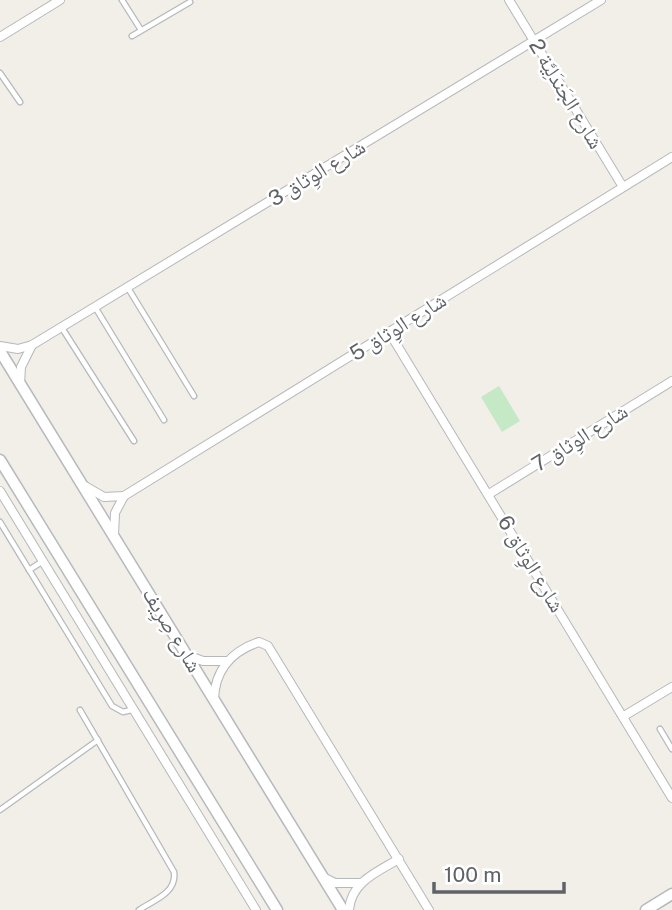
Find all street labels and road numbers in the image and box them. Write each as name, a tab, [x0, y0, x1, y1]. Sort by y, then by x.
street label: شارع الجَندَلِيَّة 2	[523, 34, 609, 154]
street label: شارع الوِثاق 3	[264, 134, 372, 214]
street label: شارع الوِثاق 5	[345, 287, 452, 369]
street label: شارع الوِثاق 7	[527, 398, 634, 480]
street label: شارع الوِثاق 6	[490, 511, 570, 619]
street label: شارع صِرِيف	[134, 583, 207, 678]

